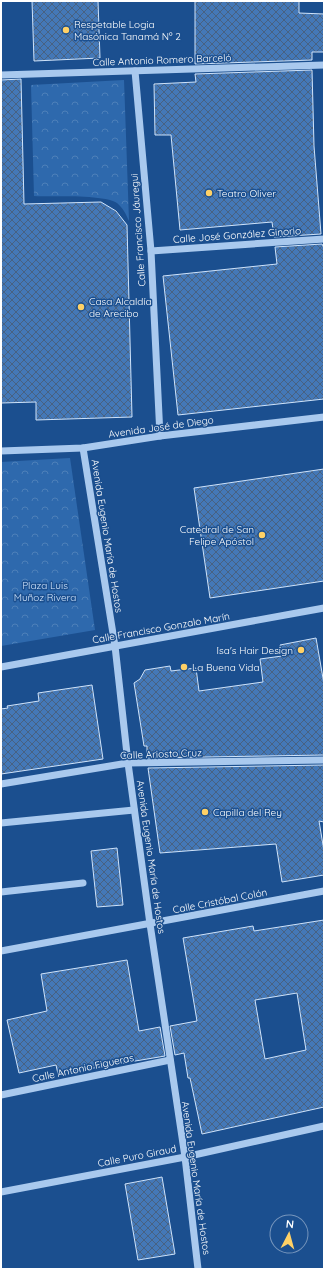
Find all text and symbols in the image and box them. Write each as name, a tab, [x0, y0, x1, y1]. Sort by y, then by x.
place label: Respetable Logia Masónica Tanamá Nº 2	[74, 18, 181, 43]
marker: Respetable Logia Masónica Tanamá Nº 2	[61, 25, 71, 35]
street label: Calle Antonio Romero Barceló	[92, 51, 232, 69]
street label: Calle Francisco Jáuregui	[128, 173, 148, 287]
place label: Teatro Oliver	[217, 187, 276, 200]
marker: Teatro Oliver	[204, 188, 214, 198]
street label: Calle José González Ginorio	[173, 224, 301, 246]
place label: Casa Alcaldía de Arecibo	[89, 295, 152, 320]
marker: Casa Alcaldía de Arecibo	[76, 302, 86, 312]
street label: Avenida José de Diego	[108, 413, 214, 441]
street label: Avenida Eugenio María de Hostos	[88, 458, 126, 614]
place label: Catedral de San Felipe Apóstol	[180, 523, 254, 548]
marker: Catedral de San Felipe Apóstol	[257, 530, 267, 540]
park label: Plaza Luis Muñoz Rivera	[14, 579, 76, 604]
street label: Calle Francisco Gonzalo Marín	[91, 610, 231, 646]
place label: Isa's Hair Design	[217, 644, 293, 657]
marker: Isa's Hair Design	[296, 645, 306, 655]
place label: La Buena Vida	[192, 661, 259, 674]
marker: La Buena Vida	[179, 662, 189, 672]
street label: Calle Ariosto Cruz	[120, 746, 202, 762]
street label: Avenida Eugenio María de Hostos	[134, 779, 168, 935]
place label: Capilla del Rey	[213, 806, 282, 819]
marker: Capilla del Rey	[200, 807, 210, 817]
street label: Calle Cristóbal Colón	[172, 885, 268, 917]
street label: Calle Antonio Figueras	[31, 1051, 135, 1085]
street label: Avenida Eugenio María de Hostos	[179, 1100, 213, 1256]
street label: Calle Puro Giraud	[96, 1142, 178, 1170]
north arrow	[269, 1214, 309, 1254]
text: N	[285, 1217, 295, 1231]

